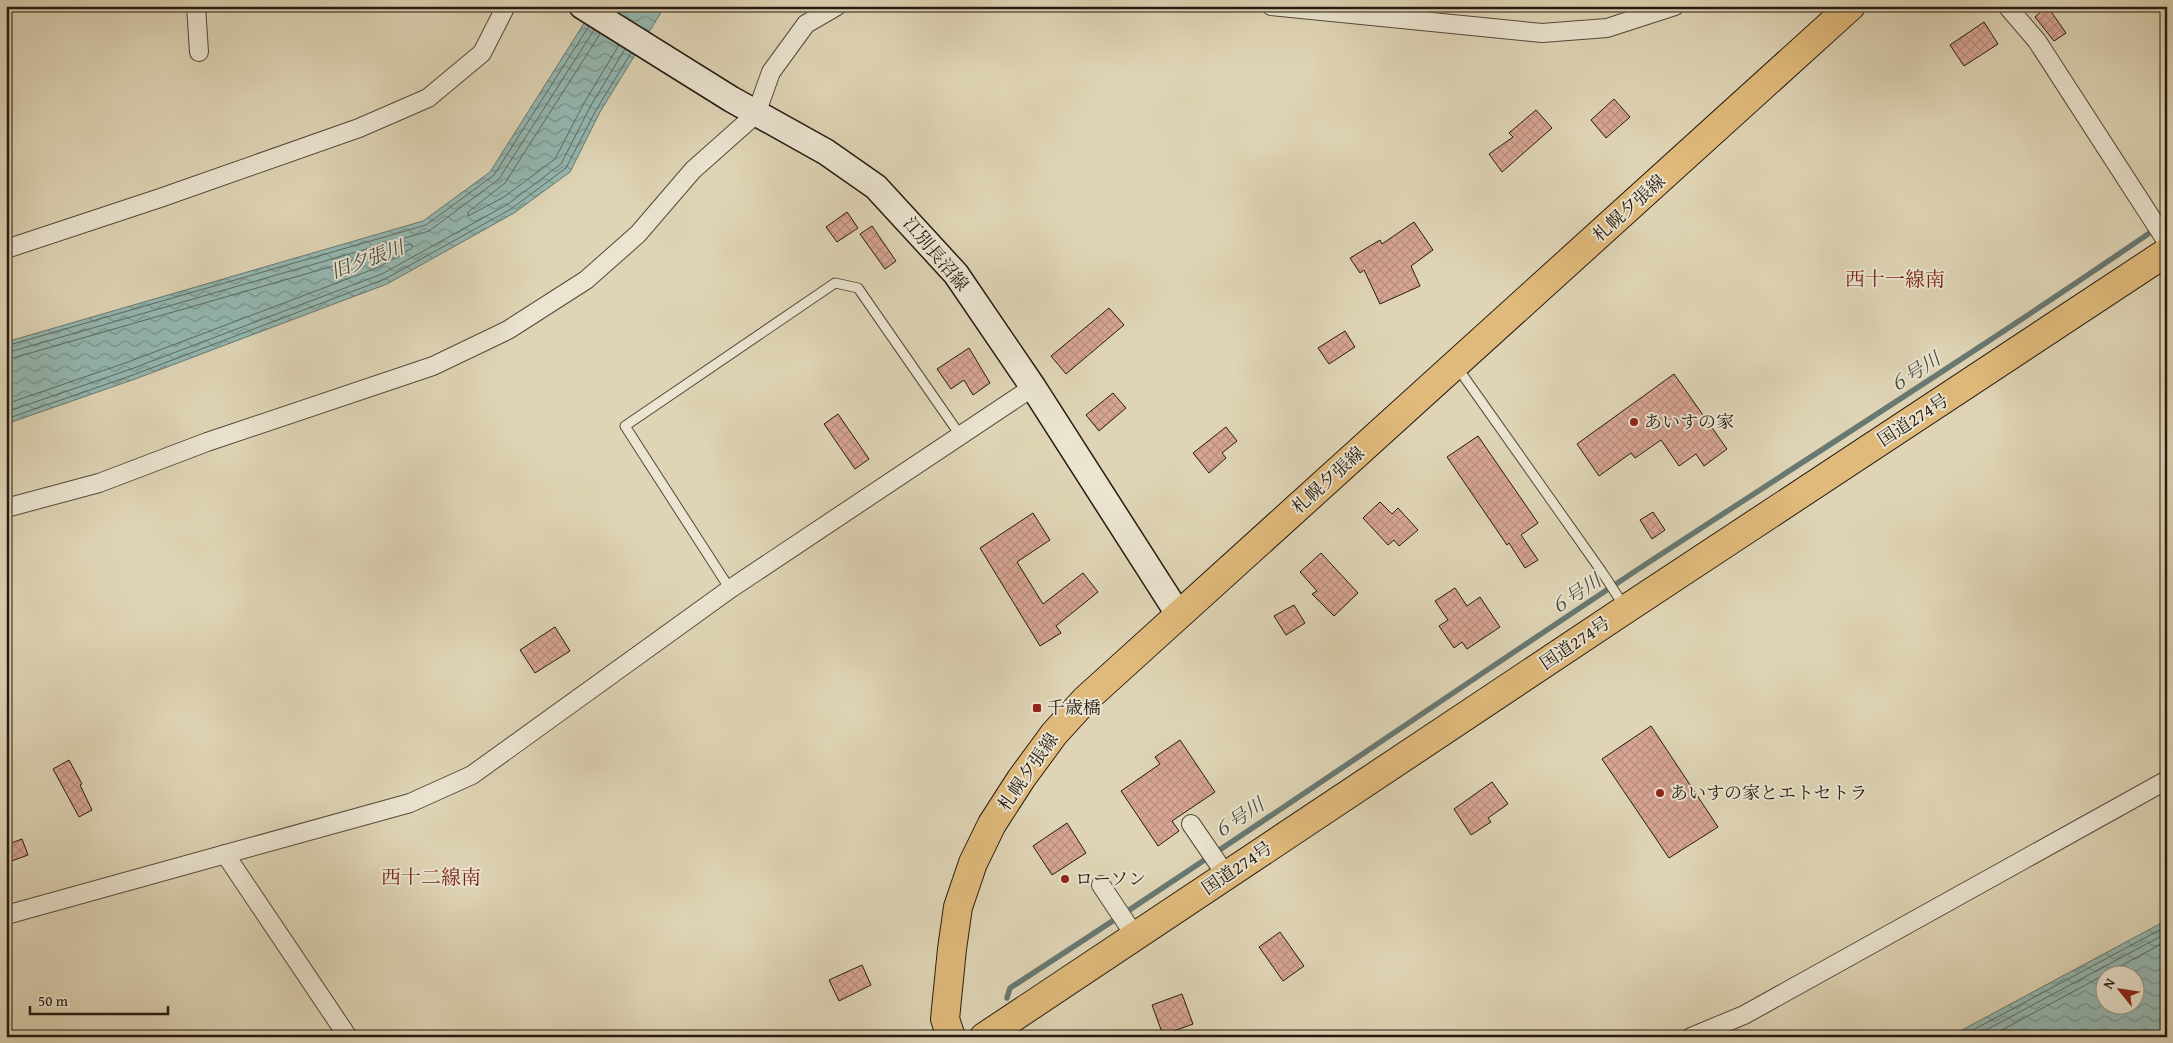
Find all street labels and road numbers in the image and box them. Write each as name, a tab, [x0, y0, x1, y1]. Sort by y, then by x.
street label: 札幌夕張線	[1586, 167, 1671, 248]
street label: 江別長沼線	[897, 211, 976, 297]
street label: 国道274号	[1872, 386, 1954, 453]
street label: 札幌夕張線	[1285, 439, 1370, 520]
street label: 国道274号	[1534, 609, 1615, 676]
street label: 札幌夕張線	[991, 727, 1064, 816]
street label: 国道274号	[1196, 834, 1277, 901]

